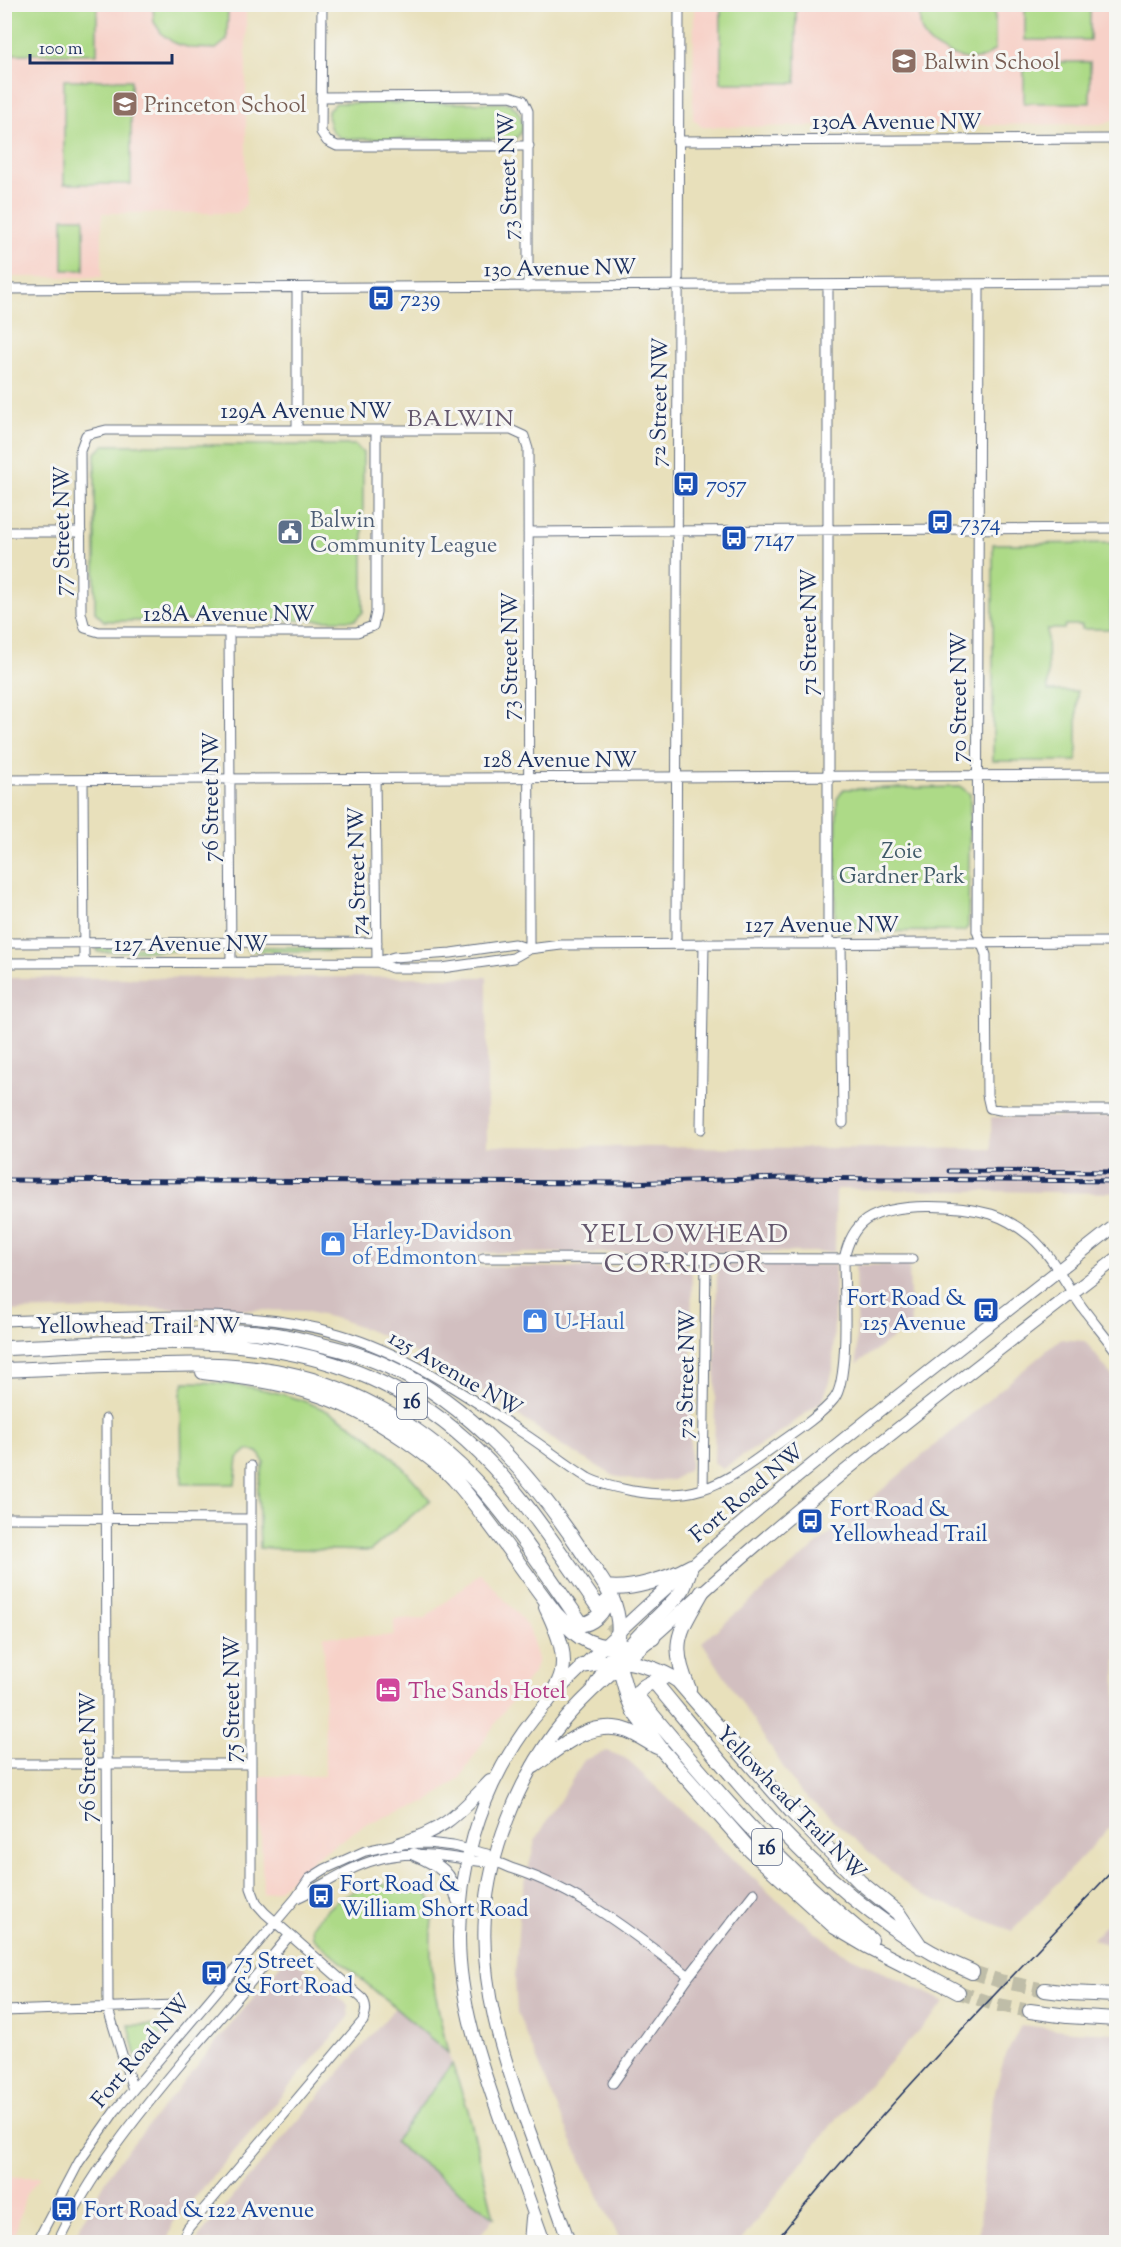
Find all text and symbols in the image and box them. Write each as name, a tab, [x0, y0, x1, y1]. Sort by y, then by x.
scale bar	[30, 27, 172, 65]
text: 100 m	[39, 37, 83, 63]
school or university icon: Balwin School	[889, 46, 919, 76]
place label: Balwin School	[924, 48, 1060, 80]
school or university icon: Princeton School	[110, 89, 140, 119]
place label: Princeton School	[144, 91, 306, 123]
street label: 130A Avenue NW	[812, 108, 982, 140]
street label: 73 Street NW	[492, 111, 528, 240]
street label: 130 Avenue NW	[483, 253, 637, 287]
bus stop icon: 7239	[366, 283, 396, 313]
place label: 7239	[400, 285, 440, 317]
street label: 72 Street NW	[644, 337, 678, 467]
street label: 129A Avenue NW	[220, 397, 392, 429]
district label: BALWIN	[407, 403, 515, 437]
street label: 77 Street NW	[48, 466, 80, 596]
bus stop icon: 7057	[671, 469, 701, 499]
place label: 7057	[706, 471, 747, 503]
place label: Balwin Community League	[310, 506, 497, 563]
bus stop icon: 7374	[925, 507, 955, 537]
place label: 7374	[960, 509, 1001, 541]
public building icon: Balwin Community League	[275, 517, 305, 547]
bus stop icon: 7147	[719, 523, 749, 553]
place label: 7147	[754, 525, 795, 557]
street label: 71 Street NW	[795, 569, 827, 695]
street label: 73 Street NW	[496, 592, 528, 720]
street label: 128A Avenue NW	[143, 600, 315, 632]
street label: 70 Street NW	[945, 632, 977, 762]
street label: 76 Street NW	[197, 732, 229, 862]
street label: 128 Avenue NW	[483, 746, 637, 778]
street label: 74 Street NW	[342, 806, 376, 936]
park label: Zoie Gardner Park	[839, 837, 965, 894]
street label: 127 Avenue NW	[745, 911, 899, 943]
street label: 127 Avenue NW	[114, 930, 268, 962]
district label: YELLOWHEAD CORRIDOR	[580, 1217, 790, 1284]
place label: Harley-Davidson of Edmonton	[352, 1218, 512, 1275]
shop icon: Harley-Davidson of Edmonton	[318, 1229, 348, 1259]
place label: Fort Road & 125 Avenue	[847, 1284, 966, 1341]
bus stop icon: Fort Road & 125 Avenue	[971, 1295, 1001, 1325]
shop icon: U-Haul	[520, 1306, 550, 1336]
place label: U-Haul	[554, 1308, 625, 1340]
street label: 72 Street NW	[671, 1309, 705, 1439]
street label: Yellowhead Trail NW	[36, 1312, 240, 1344]
street label: 125 Avenue NW	[381, 1323, 528, 1426]
road number: 16	[397, 1383, 427, 1419]
street label: Fort Road NW	[684, 1437, 812, 1552]
place label: Fort Road & Yellowhead Trail	[830, 1495, 988, 1552]
bus stop icon: Fort Road & Yellowhead Trail	[795, 1506, 825, 1536]
street label: 75 Street NW	[218, 1636, 250, 1762]
hotel icon: The Sands Hotel	[373, 1675, 403, 1705]
place label: The Sands Hotel	[408, 1677, 566, 1709]
street label: 76 Street NW	[74, 1692, 106, 1822]
street label: Yellowhead Trail NW	[707, 1719, 872, 1889]
road number: 16	[752, 1829, 782, 1865]
place label: Fort Road & William Short Road	[340, 1870, 529, 1927]
bus stop icon: Fort Road & William Short Road	[306, 1881, 336, 1911]
place label: 75 Street & Fort Road	[234, 1947, 353, 2004]
bus stop icon: 75 Street & Fort Road	[199, 1958, 229, 1988]
street label: Fort Road NW	[85, 1988, 200, 2116]
bus stop icon: Fort Road & 122 Avenue	[49, 2194, 79, 2224]
place label: Fort Road & 122 Avenue	[84, 2196, 314, 2228]

